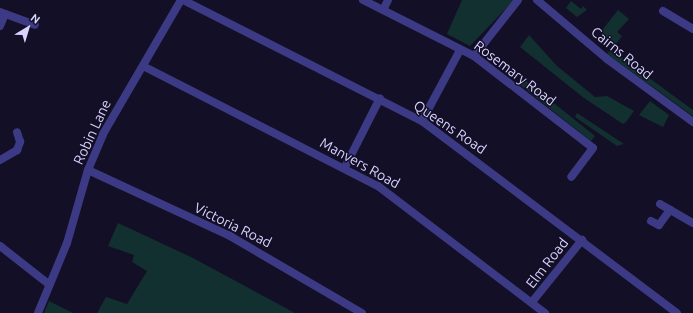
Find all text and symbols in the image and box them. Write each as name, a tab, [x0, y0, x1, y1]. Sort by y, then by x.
north arrow	[8, 8, 48, 48]
text: N	[28, 11, 42, 26]
street label: Cairns Road	[588, 23, 656, 83]
street label: Rosemary Road	[471, 37, 559, 109]
street label: Robin Lane	[70, 97, 114, 167]
street label: Queens Road	[411, 97, 489, 157]
street label: Manvers Road	[317, 134, 403, 192]
street label: Victoria Road	[191, 199, 275, 251]
street label: Elm Road	[522, 235, 572, 291]

